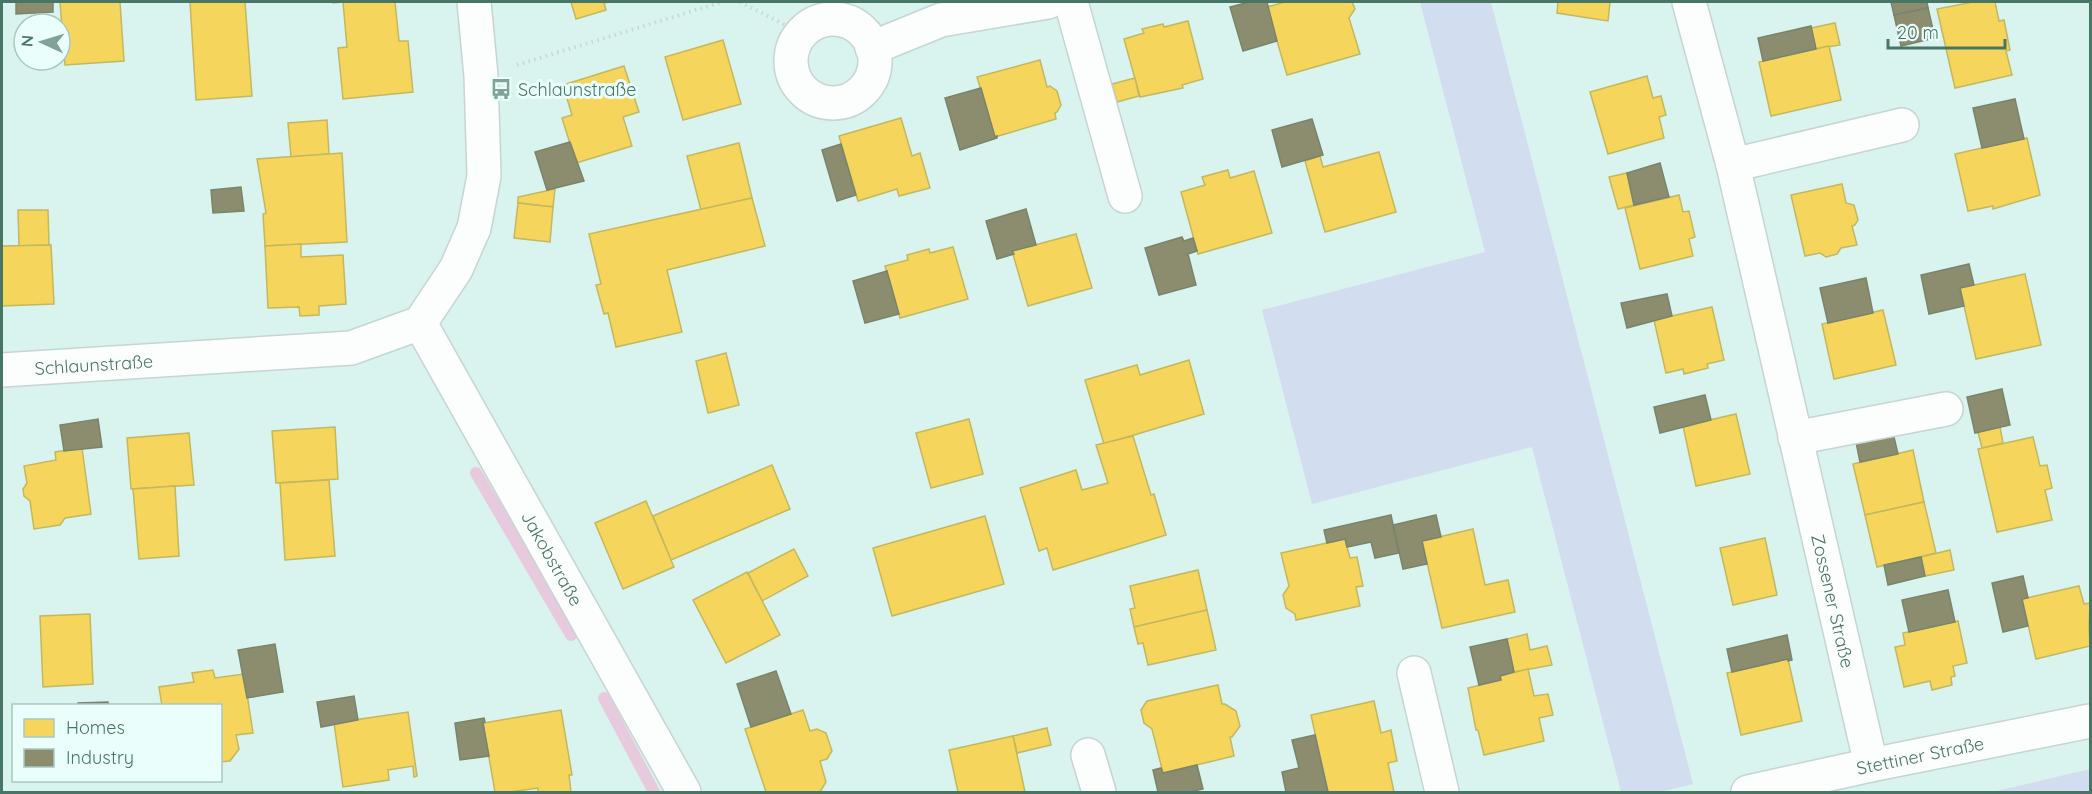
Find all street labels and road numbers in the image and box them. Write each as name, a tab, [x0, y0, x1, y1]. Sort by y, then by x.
street label: Schlaunstraße	[34, 349, 154, 379]
street label: Jakobstraße	[517, 507, 588, 610]
street label: Zossener Straße	[1807, 532, 1860, 670]
street label: Stettiner Straße	[1854, 731, 1986, 779]

